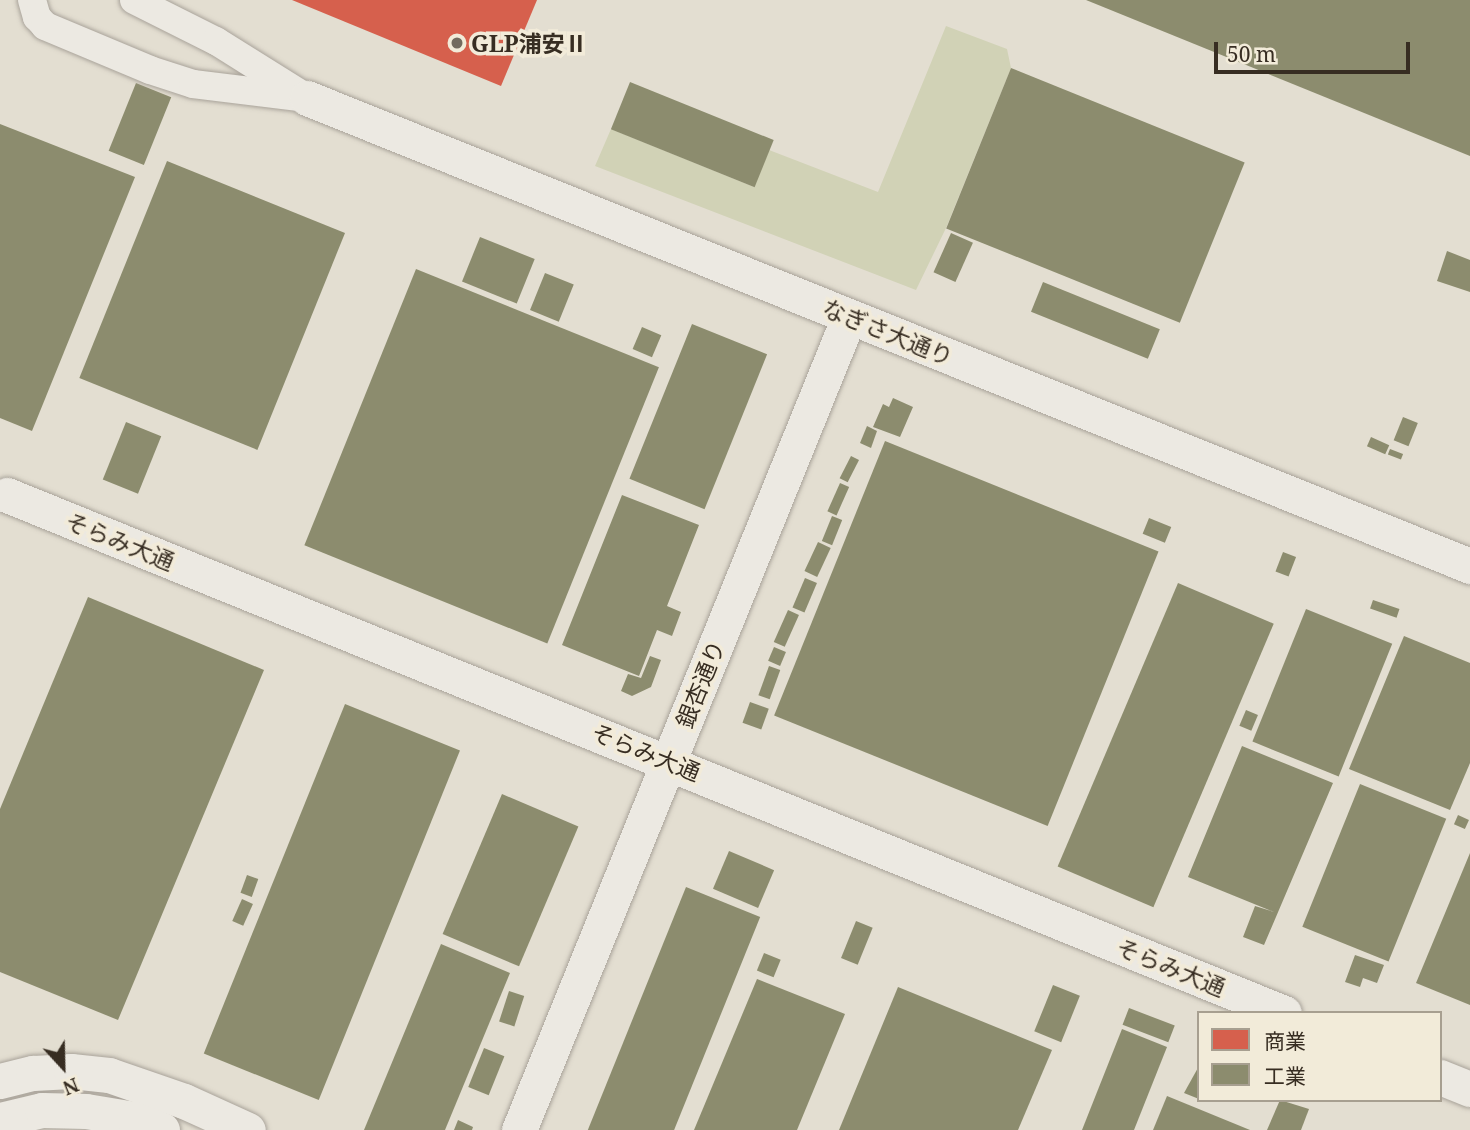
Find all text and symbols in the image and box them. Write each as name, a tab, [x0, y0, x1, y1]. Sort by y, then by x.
scale bar	[1218, 28, 1414, 72]
place label: GLP浦安Ⅱ	[471, 29, 587, 57]
marker: GLP浦安Ⅱ	[449, 35, 465, 51]
text: 50 m	[1227, 40, 1276, 68]
street label: なぎさ大通り	[819, 293, 957, 371]
street label: そらみ大通	[62, 507, 178, 575]
street label: 銀杏通り	[670, 636, 730, 732]
street label: そらみ大通	[588, 718, 704, 786]
street label: そらみ大通	[1113, 933, 1229, 1001]
legend	[1197, 1011, 1442, 1102]
text: 商業	[1264, 1027, 1306, 1055]
north arrow	[28, 1032, 98, 1102]
text: 工業	[1264, 1062, 1306, 1090]
text: N	[59, 1072, 83, 1101]

